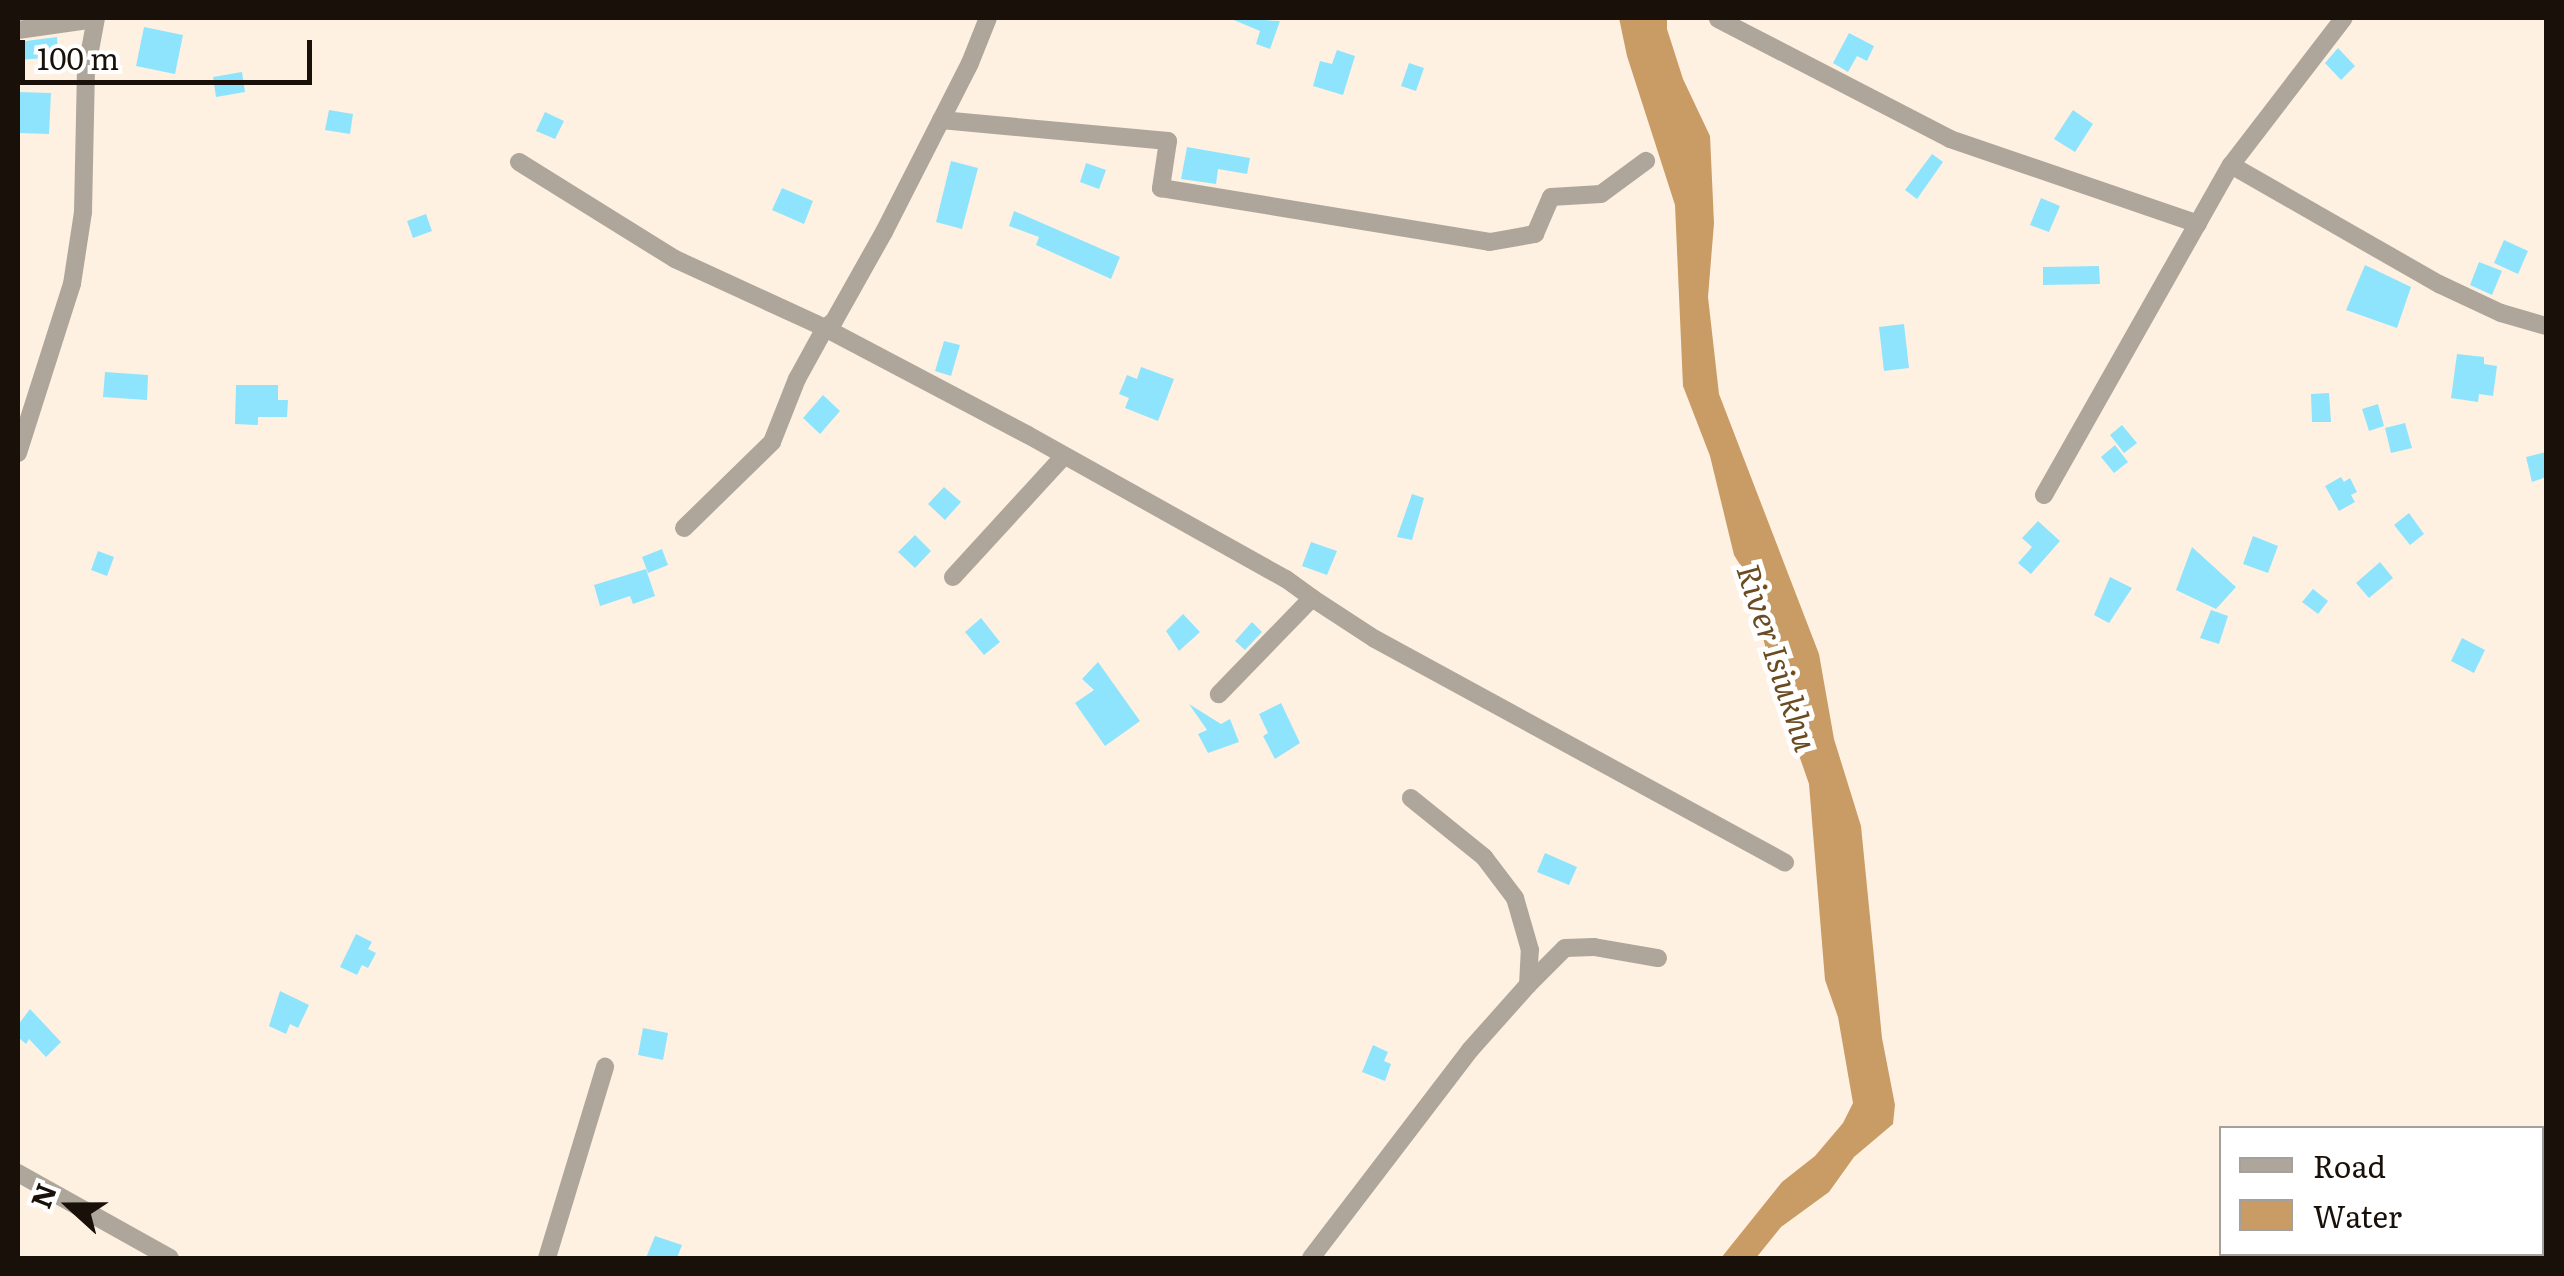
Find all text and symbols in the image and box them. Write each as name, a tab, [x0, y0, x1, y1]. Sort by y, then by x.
scale bar	[25, 20, 318, 82]
text: 100 m	[37, 35, 119, 79]
water label: River Isiukhu	[1731, 559, 1827, 755]
legend	[2219, 1126, 2544, 1256]
text: Road	[2313, 1143, 2386, 1187]
north arrow	[20, 1156, 120, 1256]
text: N	[18, 1177, 66, 1214]
text: Water	[2313, 1193, 2402, 1237]

